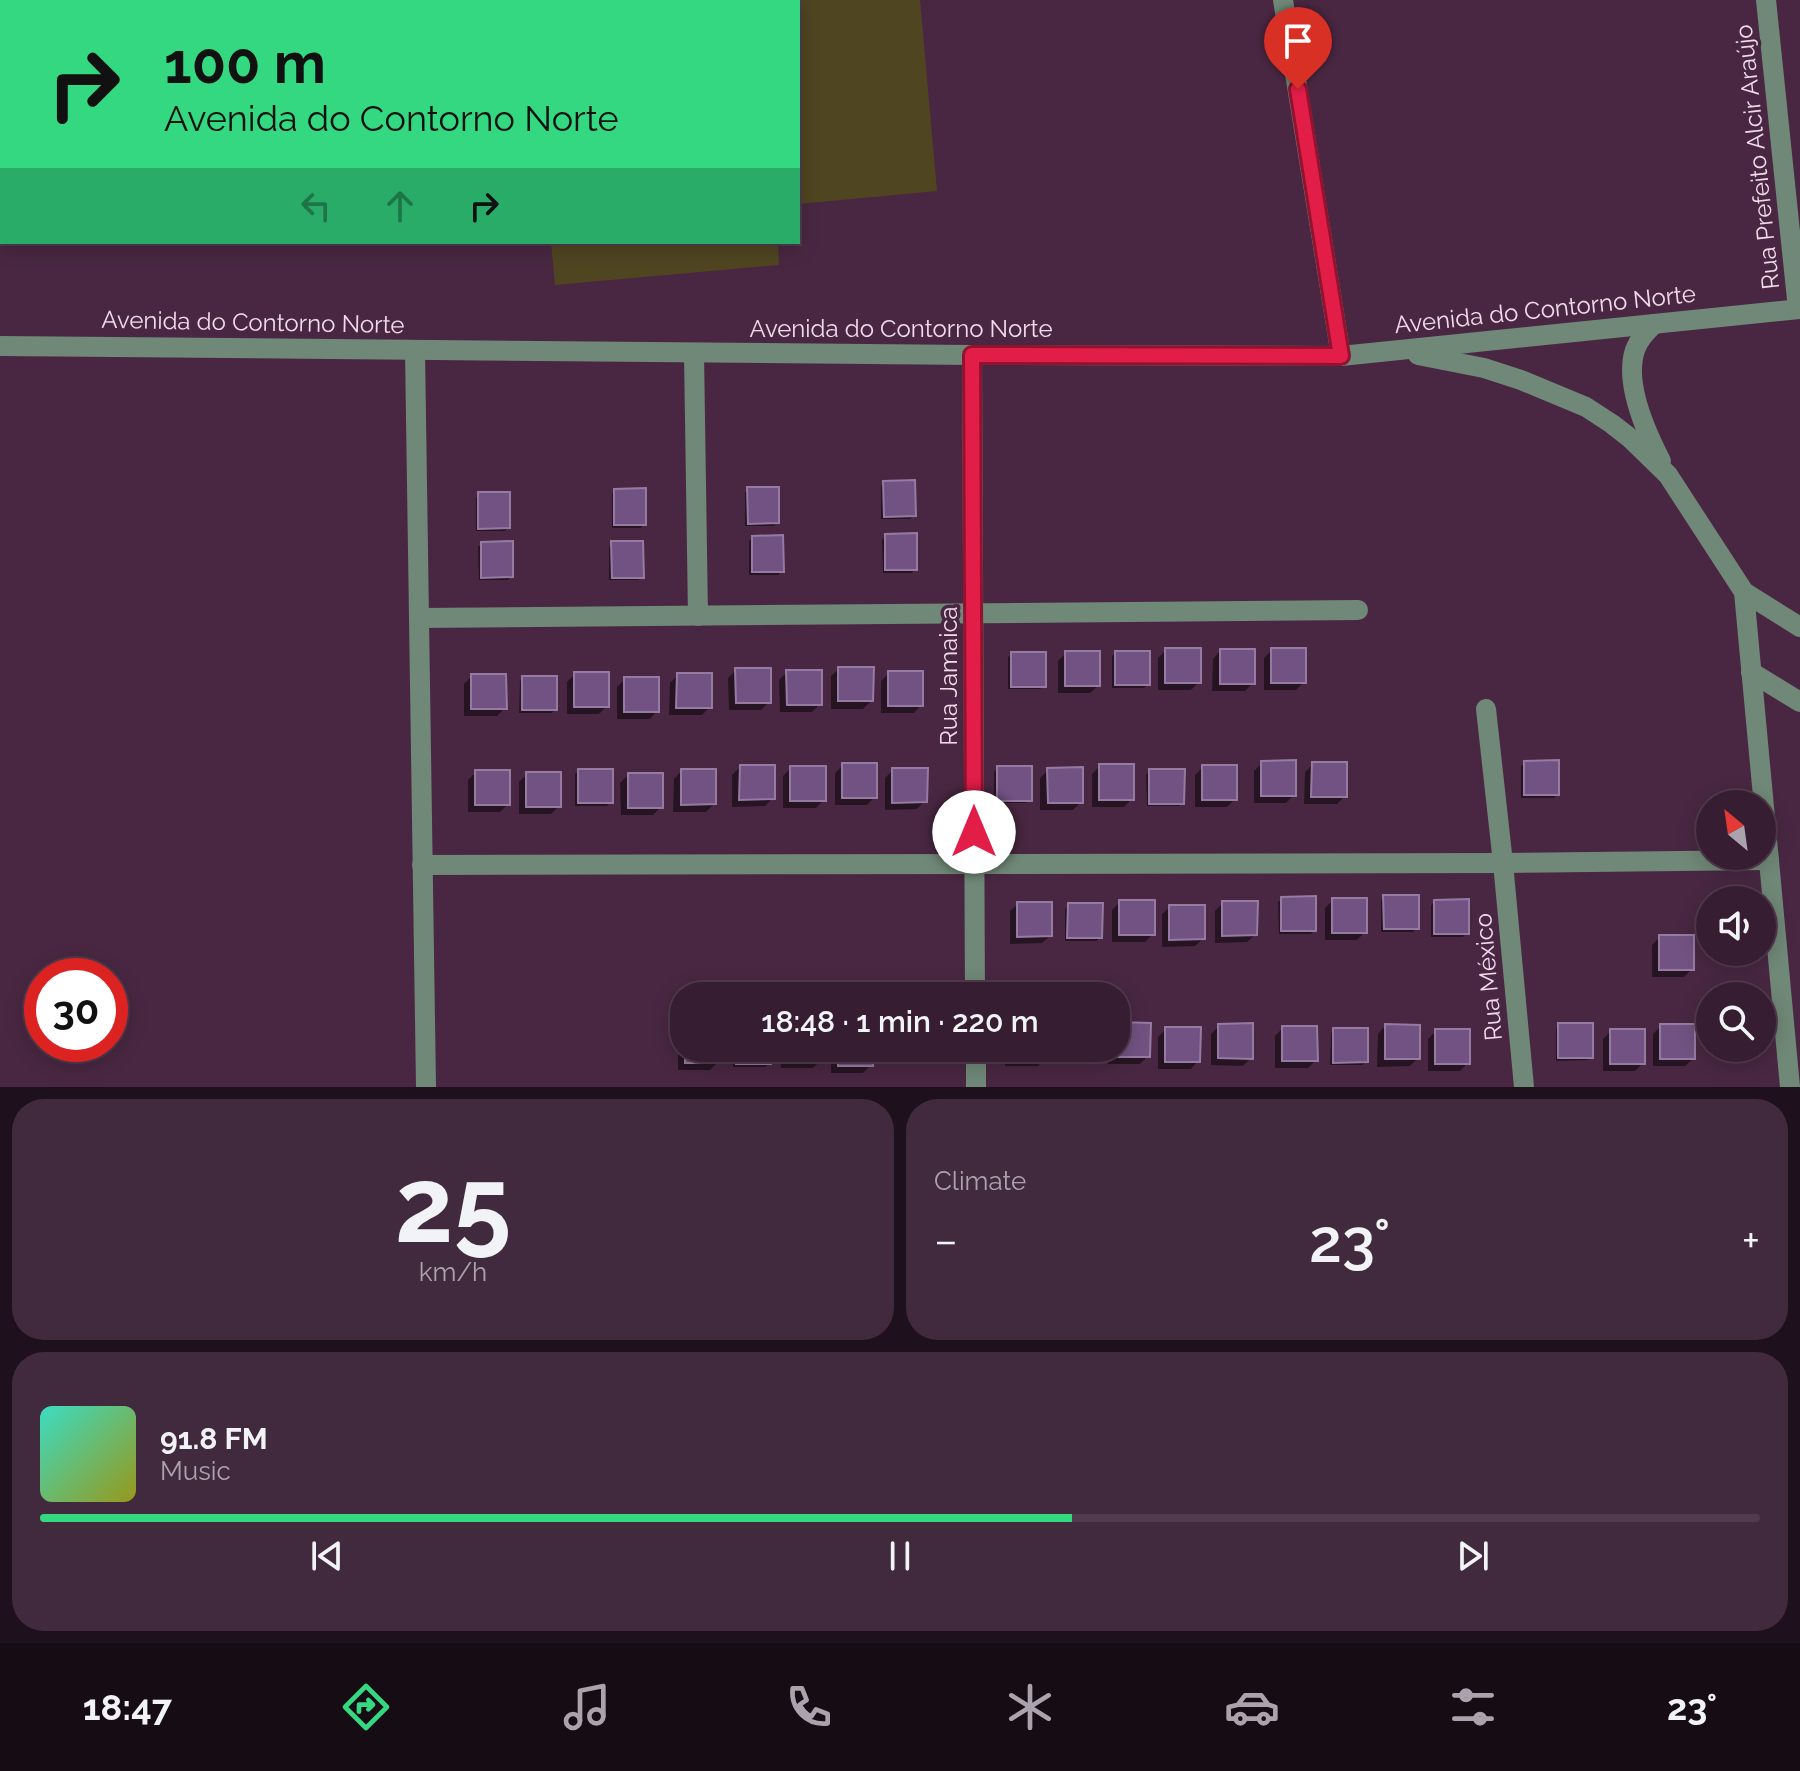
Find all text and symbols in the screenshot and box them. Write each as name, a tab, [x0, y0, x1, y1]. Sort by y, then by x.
pin	[1264, 7, 1332, 89]
icon: arrive	[1276, 19, 1320, 63]
street label: Rua Prefeito Alcir Araújo	[1729, 23, 1785, 291]
text: 100 m	[164, 30, 326, 96]
icon: right	[32, 32, 136, 136]
text: Avenida do Contorno Norte	[164, 97, 619, 139]
icon: left	[294, 184, 338, 228]
icon: ahead	[378, 184, 422, 228]
icon: right	[462, 184, 506, 228]
street label: Avenida do Contorno Norte	[1393, 279, 1697, 339]
street label: Avenida do Contorno Norte	[101, 305, 405, 339]
street label: Avenida do Contorno Norte	[749, 314, 1053, 343]
street label: Rua Jamaica	[934, 606, 963, 746]
position arrow	[932, 790, 1016, 874]
north arrow	[1696, 790, 1776, 870]
map controls	[1696, 790, 1776, 1062]
button: sound	[1696, 886, 1776, 966]
street label: Rua México	[1468, 912, 1508, 1042]
speed limit sign: 30	[24, 958, 128, 1062]
button: search	[1696, 982, 1776, 1062]
text: 18:48 · 1 min · 220 m	[761, 1004, 1039, 1039]
text: 25	[395, 1144, 511, 1266]
text: Climate	[934, 1166, 1026, 1196]
text: 23°	[1309, 1206, 1390, 1276]
text: −	[934, 1215, 958, 1266]
text: +	[1742, 1215, 1760, 1266]
text: km/h	[419, 1257, 487, 1287]
text: 91.8 FM	[160, 1421, 268, 1456]
text: Music	[160, 1456, 231, 1486]
icon: previous	[305, 1534, 349, 1578]
icon: pause	[878, 1534, 922, 1578]
icon: next	[1451, 1534, 1495, 1578]
icon: directions	[338, 1679, 394, 1735]
icon: music	[559, 1679, 615, 1735]
icon: phone	[781, 1679, 837, 1735]
icon: climate	[1002, 1679, 1058, 1735]
icon: car	[1224, 1679, 1280, 1735]
icon: filters	[1445, 1679, 1501, 1735]
text: 18:47	[83, 1686, 172, 1728]
text: 23°	[1667, 1686, 1717, 1728]

